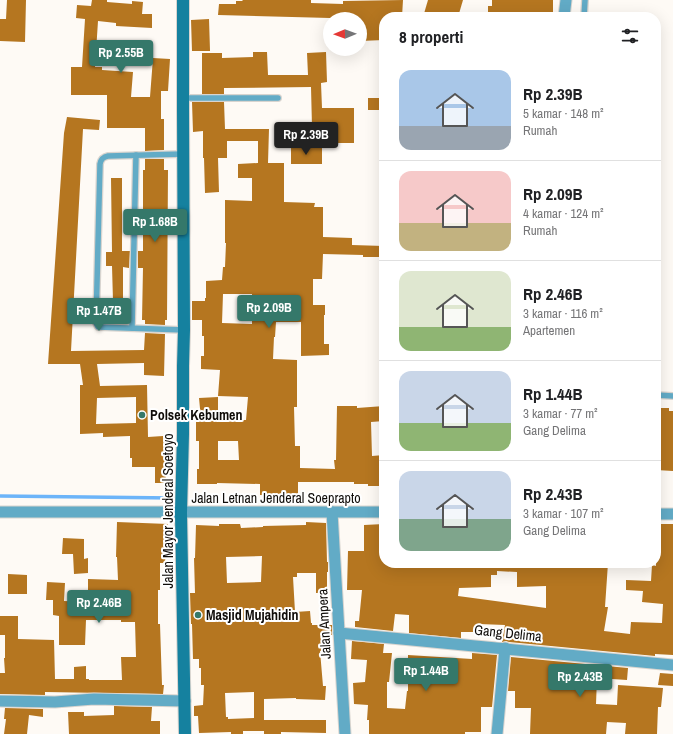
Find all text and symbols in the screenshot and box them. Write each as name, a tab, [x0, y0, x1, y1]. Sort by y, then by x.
north arrow	[323, 12, 367, 56]
map controls	[323, 12, 367, 56]
text: 8 properti	[399, 25, 463, 48]
icon: filters	[619, 25, 641, 47]
pin: Rp 2.55B	[80, 40, 162, 74]
text: Rp 2.55B	[98, 44, 144, 61]
text: Rp 2.39B	[523, 82, 583, 105]
icon: home	[431, 86, 479, 134]
text: 5 kamar · 148 m²	[523, 105, 604, 122]
pin: Rp 2.39B	[265, 122, 347, 156]
text: Rumah	[523, 122, 557, 139]
text: Rp 2.39B	[283, 126, 329, 143]
text: Rp 2.09B	[523, 182, 583, 205]
icon: home	[431, 187, 479, 235]
text: 4 kamar · 124 m²	[523, 205, 604, 222]
pin: Rp 1.68B	[114, 209, 196, 243]
text: Rp 1.68B	[132, 213, 178, 230]
text: Rumah	[523, 222, 557, 239]
text: Rp 2.46B	[523, 282, 583, 305]
icon: home	[431, 287, 479, 335]
pin: Rp 2.09B	[228, 295, 310, 329]
pin: Rp 1.47B	[58, 298, 140, 332]
text: Rp 2.09B	[246, 299, 292, 316]
text: Rp 1.47B	[76, 302, 122, 319]
text: 3 kamar · 116 m²	[523, 305, 603, 322]
text: Apartemen	[523, 322, 575, 339]
text: Rp 1.44B	[523, 382, 583, 405]
icon: home	[431, 387, 479, 435]
text: 3 kamar · 77 m²	[523, 405, 598, 422]
place label: Polsek Kebumen	[150, 406, 243, 424]
marker: Polsek Kebumen	[137, 410, 147, 420]
text: Gang Delima	[523, 422, 586, 439]
street label: Jalan Mayor Jenderal Soetoyo	[159, 433, 177, 589]
text: Rp 2.43B	[523, 482, 583, 505]
icon: home	[431, 487, 479, 535]
street label: Jalan Letnan Jenderal Soeprapto	[191, 489, 361, 507]
text: 3 kamar · 107 m²	[523, 505, 604, 522]
text: Gang Delima	[523, 522, 586, 539]
street label: Jalan Ampera	[313, 588, 335, 660]
pin: Rp 2.46B	[58, 590, 140, 624]
text: Rp 2.46B	[76, 594, 122, 611]
place label: Masjid Mujahidin	[206, 606, 299, 624]
marker: Masjid Mujahidin	[193, 610, 203, 620]
street label: Gang Delima	[473, 621, 543, 646]
pin: Rp 1.44B	[385, 658, 467, 692]
text: Rp 1.44B	[403, 662, 449, 679]
pin: Rp 2.43B	[539, 664, 621, 698]
text: Rp 2.43B	[557, 668, 603, 685]

